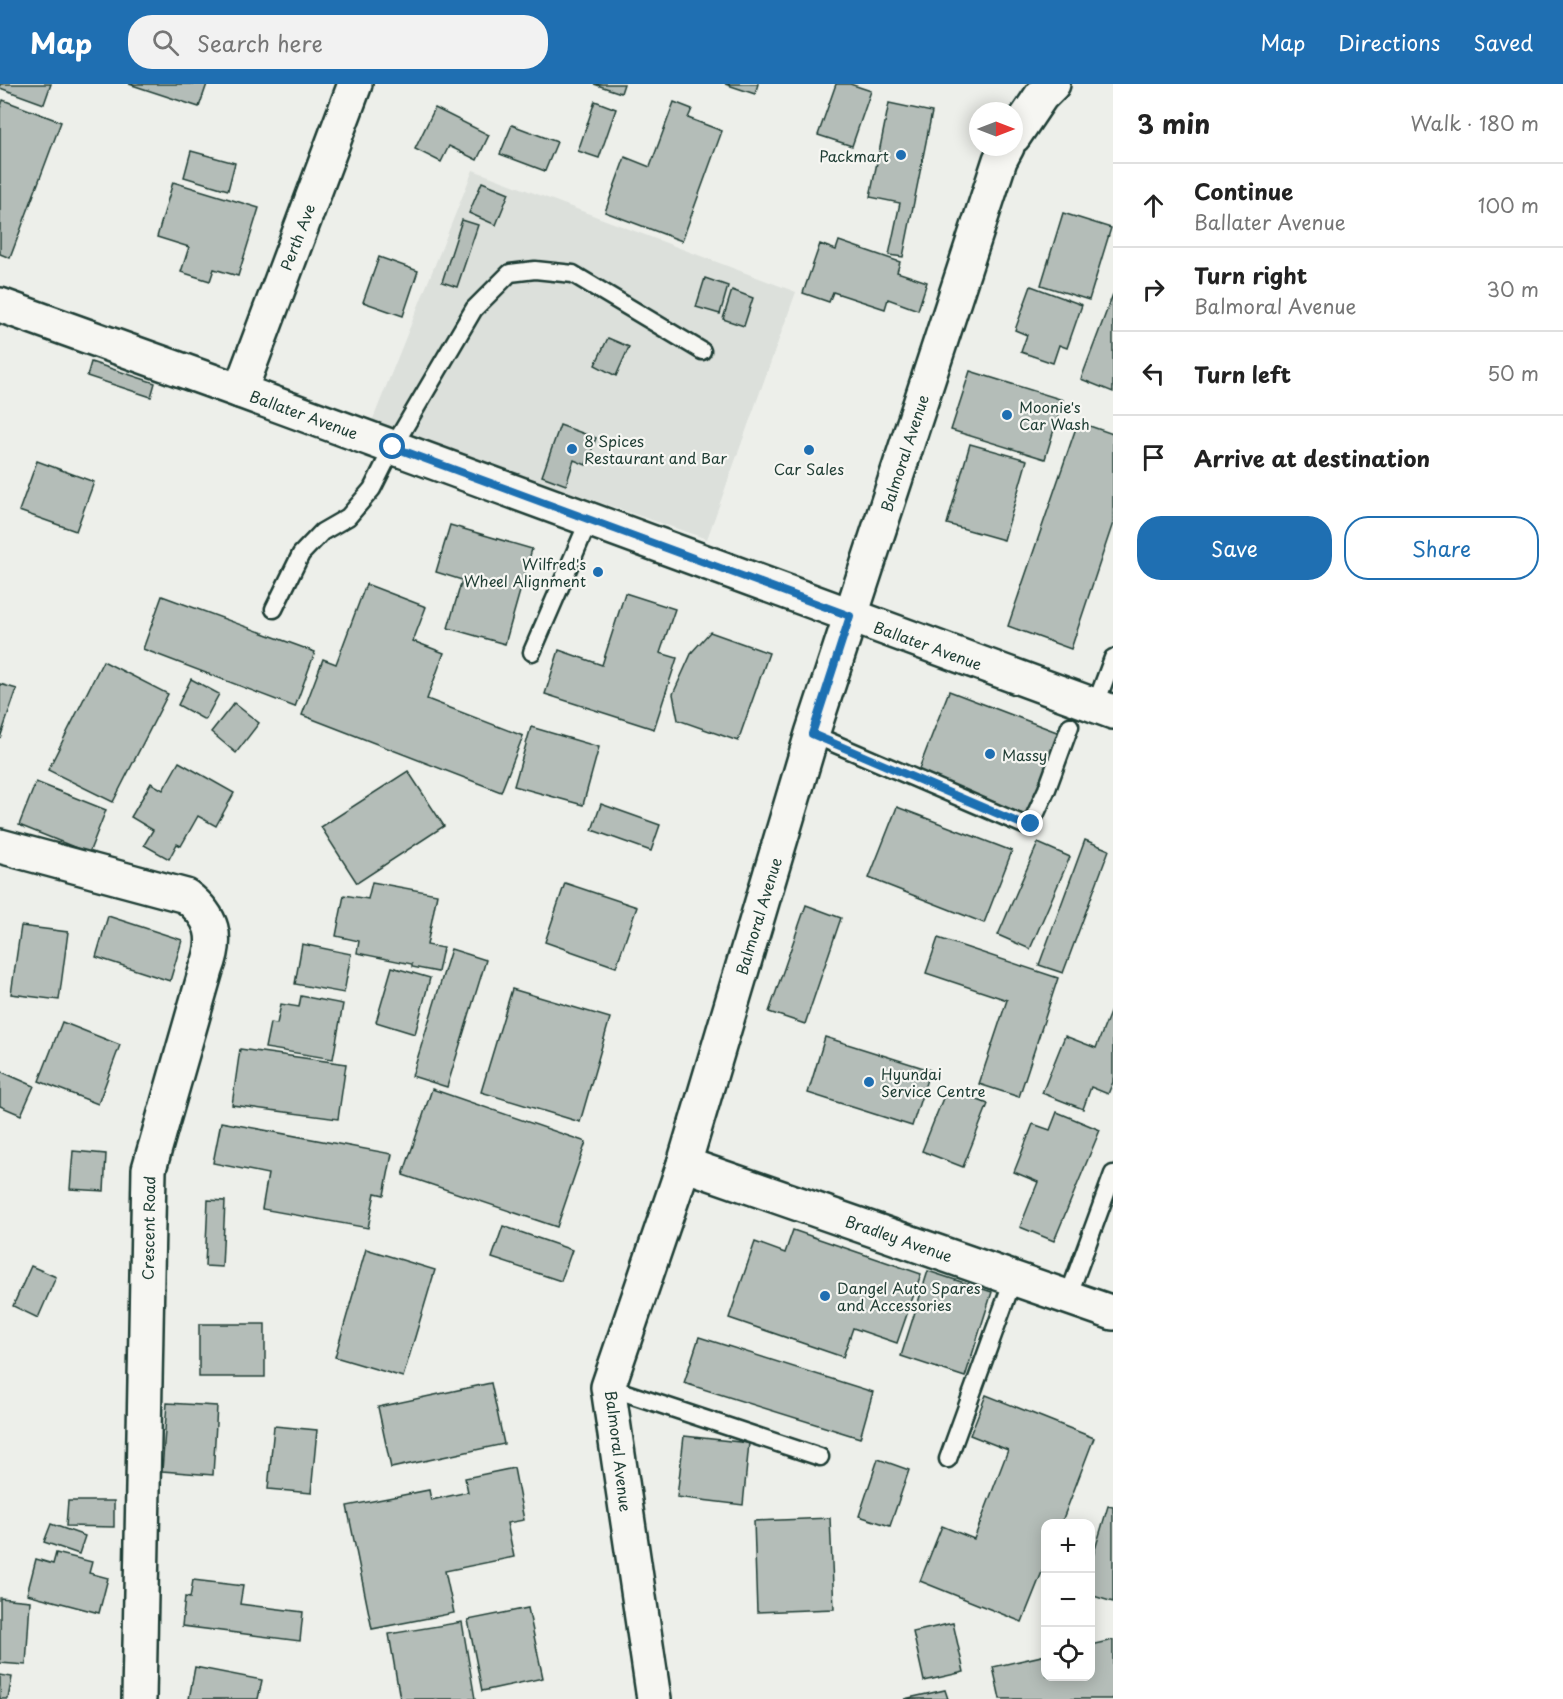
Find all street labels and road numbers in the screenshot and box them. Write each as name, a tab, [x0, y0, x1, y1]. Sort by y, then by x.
street label: Perth Ave	[274, 200, 320, 274]
street label: Ballater Avenue	[247, 384, 361, 444]
street label: Balmoral Avenue	[874, 391, 934, 515]
street label: Ballater Avenue	[871, 615, 985, 675]
street label: Balmoral Avenue	[729, 854, 787, 978]
street label: Crescent Road	[136, 1176, 160, 1280]
street label: Bradley Avenue	[842, 1209, 956, 1267]
street label: Balmoral Avenue	[600, 1389, 638, 1513]

